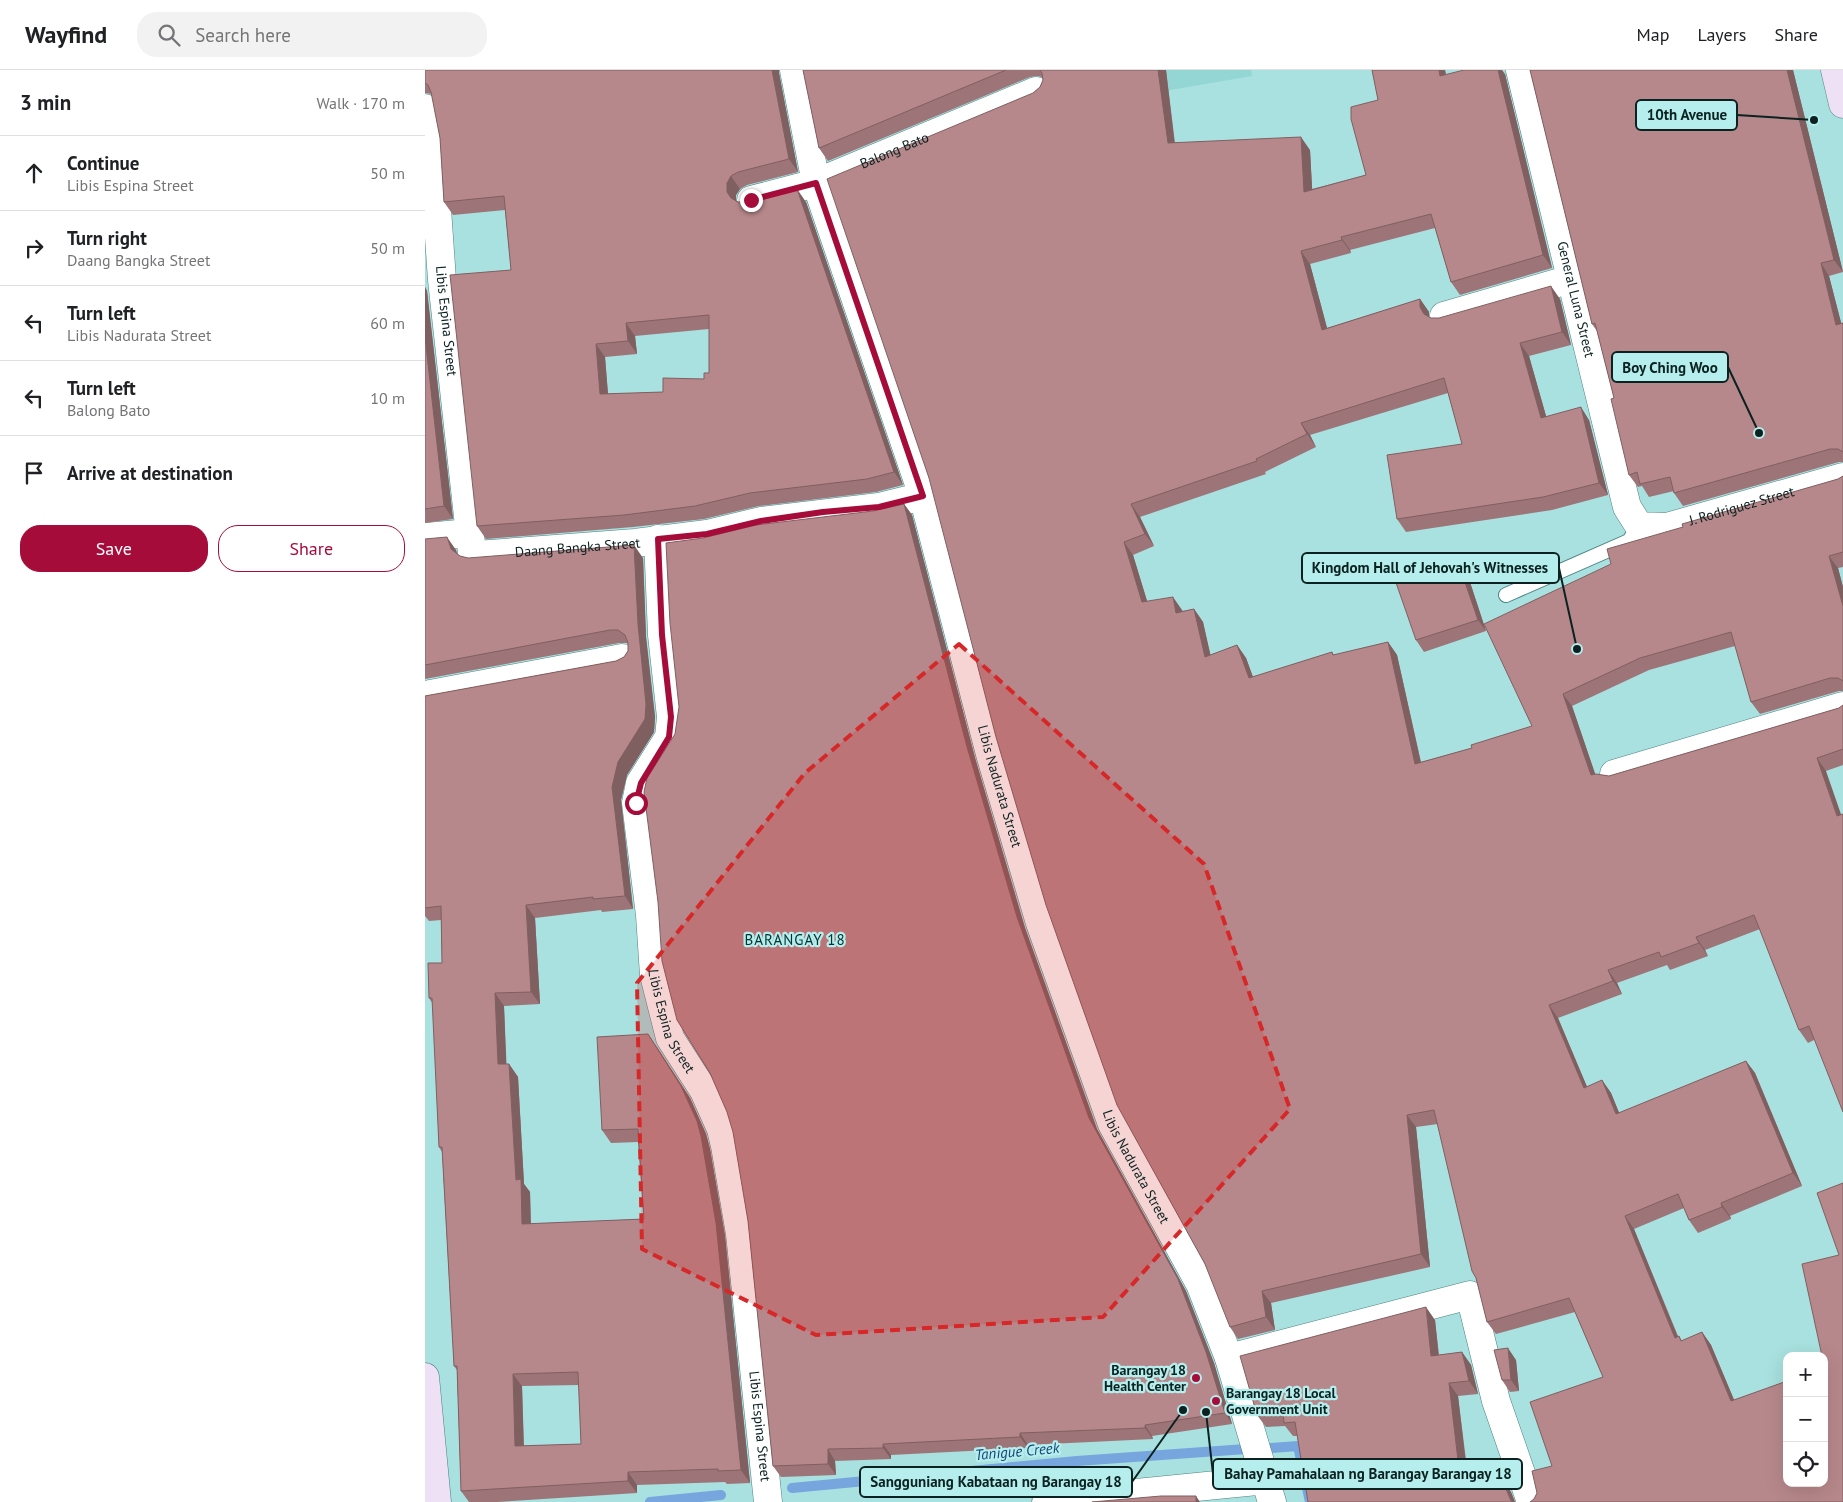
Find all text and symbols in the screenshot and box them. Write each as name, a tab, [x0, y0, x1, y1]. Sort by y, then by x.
search box	[137, 12, 487, 57]
text: Wayfind	[25, 19, 107, 50]
icon: search	[155, 21, 183, 49]
text: Search here	[195, 23, 291, 47]
text: Map	[1637, 23, 1669, 46]
text: Layers	[1697, 23, 1746, 46]
text: Share	[1774, 23, 1818, 46]
text: 3 min	[20, 89, 71, 116]
text: Walk · 170 m	[316, 93, 405, 113]
callout: 10th Avenue	[1636, 100, 1737, 130]
text: 10th Avenue	[1647, 105, 1728, 124]
street label: Balong Bato	[857, 128, 931, 173]
text: Continue	[67, 151, 139, 175]
icon: ahead	[20, 159, 48, 187]
text: 50 m	[370, 163, 405, 183]
text: Libis Espina Street	[67, 175, 194, 195]
route end	[740, 189, 763, 212]
text: Turn right	[67, 226, 147, 250]
icon: right	[20, 234, 48, 262]
text: 50 m	[370, 238, 405, 258]
street label: General Luna Street	[1553, 239, 1599, 359]
text: Daang Bangka Street	[67, 250, 210, 270]
street label: Libis Espina Street	[432, 265, 462, 377]
text: Turn left	[67, 301, 136, 325]
icon: left	[20, 309, 48, 337]
text: 60 m	[370, 313, 405, 333]
text: Libis Nadurata Street	[67, 325, 211, 345]
callout: Boy Ching Woo	[1612, 352, 1728, 382]
text: Boy Ching Woo	[1622, 358, 1718, 377]
text: Turn left	[67, 376, 136, 400]
icon: left	[20, 384, 48, 412]
text: 10 m	[370, 388, 405, 408]
text: Balong Bato	[67, 400, 150, 420]
icon: arrive	[20, 459, 48, 487]
text: Arrive at destination	[67, 461, 233, 485]
street label: J. Rodriguez Street	[1686, 482, 1797, 530]
button: Save	[20, 525, 208, 572]
button: Share	[218, 525, 405, 572]
street label: Daang Bangka Street	[514, 533, 642, 561]
callout: Kingdom Hall of Jehovah's Witnesses	[1302, 553, 1559, 583]
text: Kingdom Hall of Jehovah's Witnesses	[1312, 558, 1548, 577]
street label: Libis Nadurata Street	[974, 723, 1026, 850]
route start	[625, 792, 648, 815]
district label: BARANGAY 18	[744, 930, 846, 949]
street label: Libis Espina Street	[645, 968, 699, 1077]
street label: Libis Nadurata Street	[1099, 1107, 1174, 1227]
map controls	[1783, 1352, 1828, 1487]
button: +	[1783, 1352, 1828, 1397]
place label: Barangay 18 Health Center	[1104, 1361, 1186, 1395]
street label: Libis Espina Street	[745, 1370, 775, 1483]
marker: Barangay 18 Health Center	[1190, 1372, 1202, 1384]
place label: Barangay 18 Local Government Unit	[1226, 1384, 1337, 1418]
marker: Barangay 18 Local Government Unit	[1210, 1395, 1222, 1407]
button: −	[1783, 1397, 1828, 1442]
water label: Tanigue Creek	[974, 1438, 1061, 1464]
button: locate	[1783, 1442, 1828, 1487]
callout: Bahay Pamahalaan ng Barangay Barangay 18	[1213, 1459, 1522, 1489]
text: Bahay Pamahalaan ng Barangay Barangay 18	[1224, 1464, 1512, 1483]
callout: Sangguniang Kabataan ng Barangay 18	[860, 1467, 1132, 1497]
text: Sangguniang Kabataan ng Barangay 18	[870, 1472, 1122, 1491]

